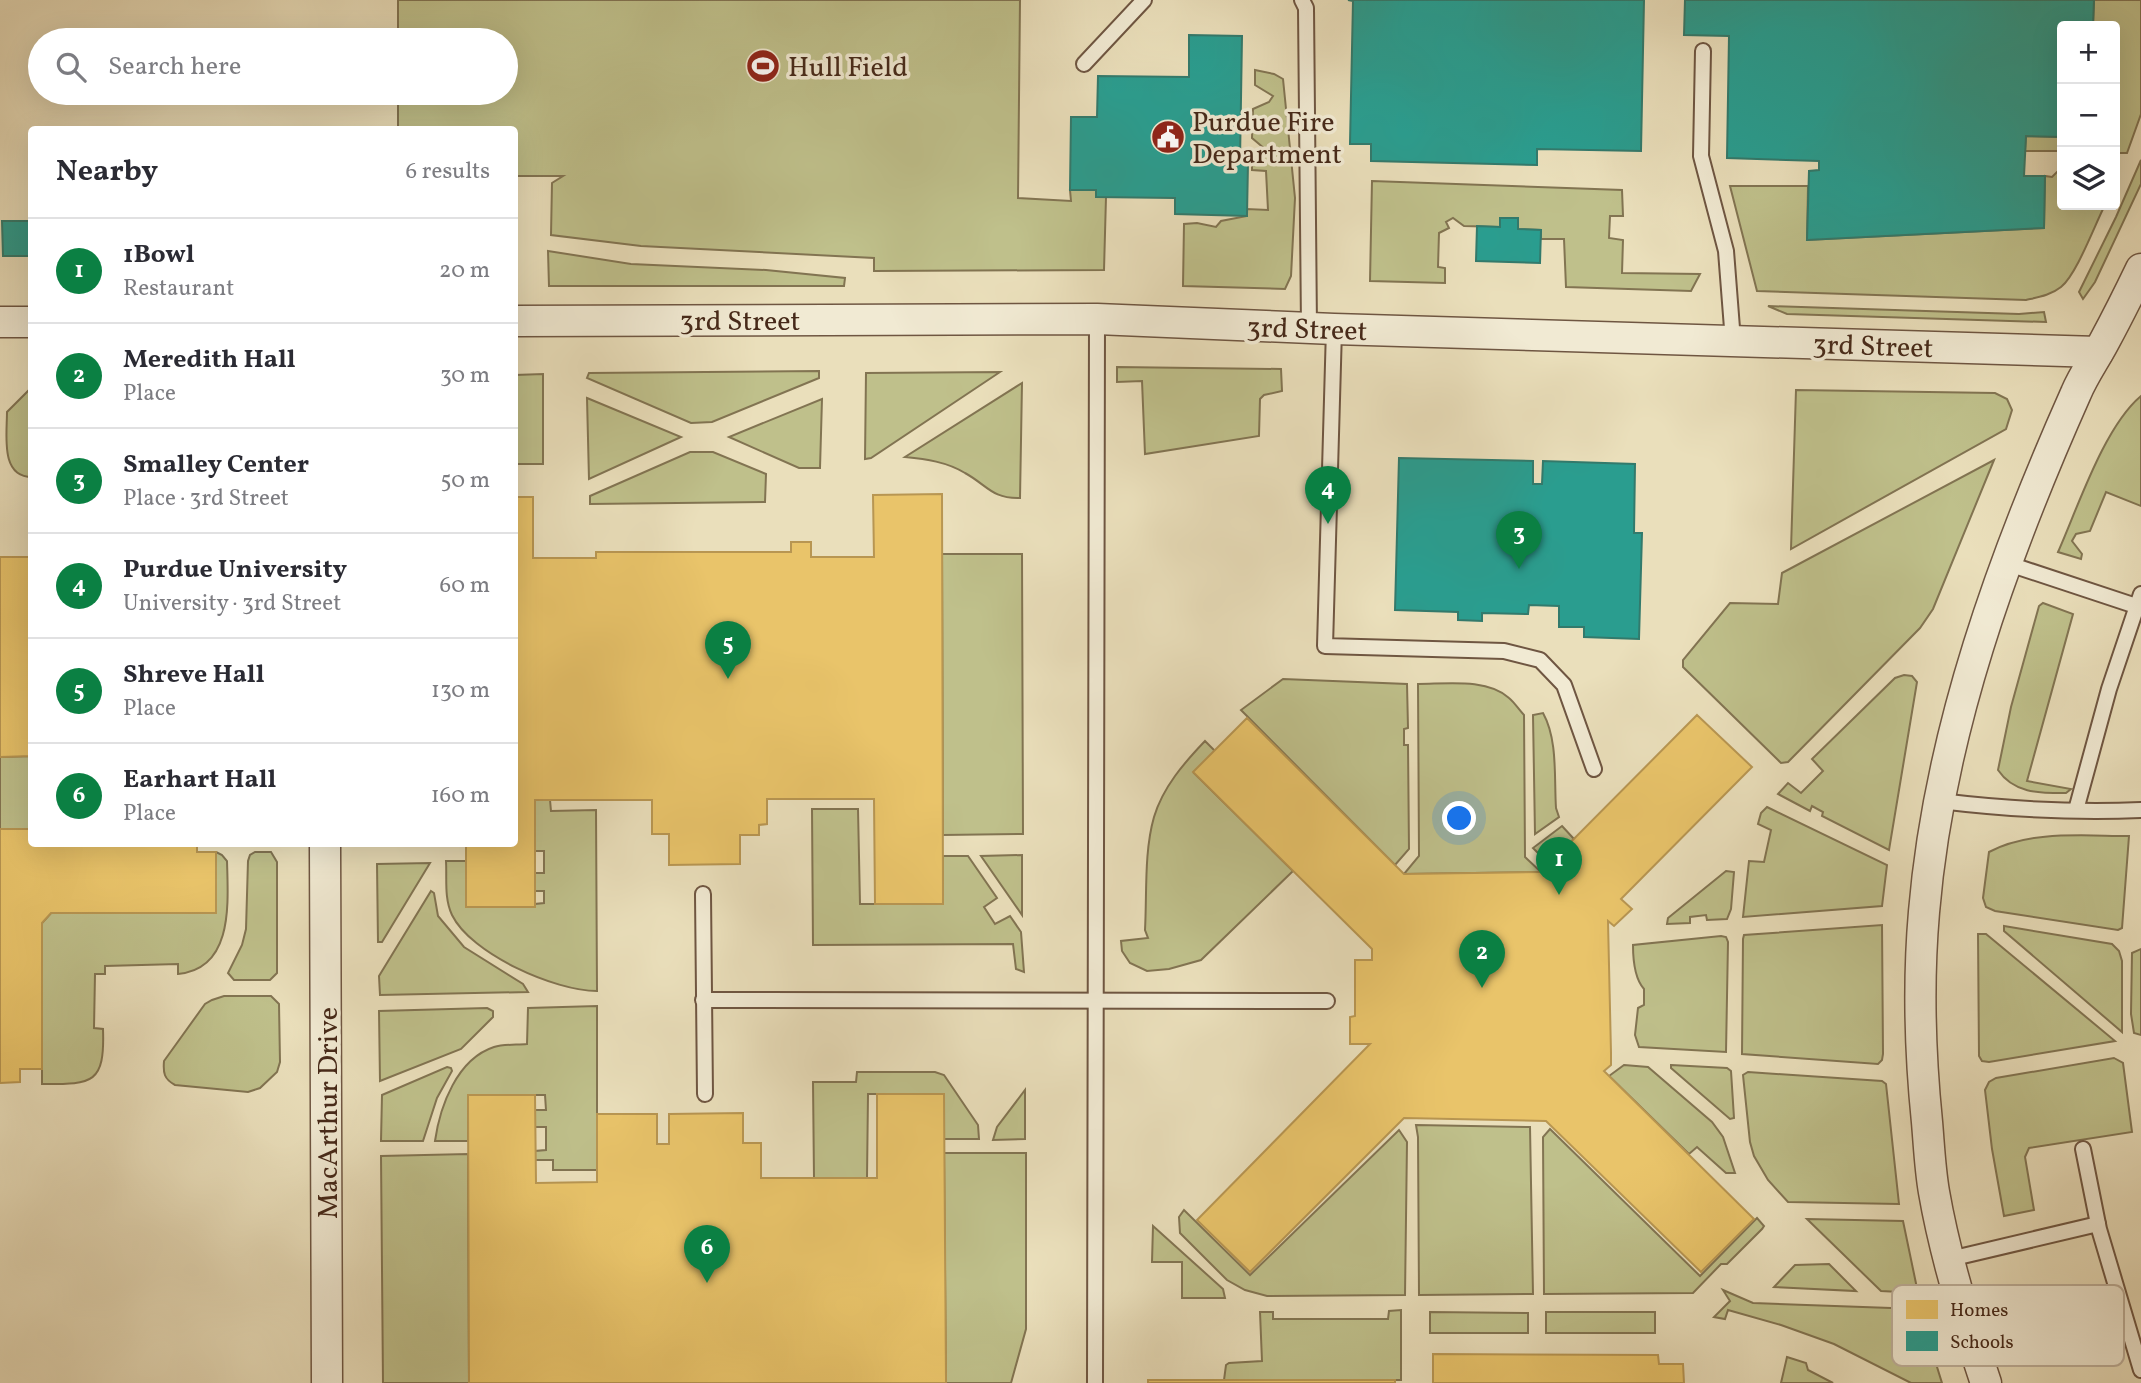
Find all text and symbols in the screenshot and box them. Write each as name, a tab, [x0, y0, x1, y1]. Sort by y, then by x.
map controls	[2057, 21, 2120, 210]
button: +	[2057, 21, 2120, 84]
search box	[28, 28, 518, 105]
sports icon: Hull Field	[744, 47, 782, 85]
icon: search	[52, 48, 90, 86]
text: Search here	[108, 49, 241, 85]
place label: Hull Field	[788, 49, 908, 88]
button: −	[2057, 84, 2120, 147]
place label: Purdue Fire Department	[1192, 104, 1342, 175]
public building icon: Purdue Fire Department	[1149, 118, 1187, 156]
button: layers	[2057, 147, 2120, 210]
text: Nearby	[56, 151, 158, 193]
text: 6 results	[406, 156, 490, 188]
text: 1Bowl	[123, 237, 195, 273]
text: 1	[74, 255, 84, 287]
text: 20 m	[439, 255, 490, 287]
text: Restaurant	[123, 273, 234, 305]
street label: 3rd Street	[680, 303, 800, 342]
street label: 3rd Street	[1246, 309, 1368, 352]
street label: 3rd Street	[1812, 326, 1934, 369]
text: Meredith Hall	[123, 342, 296, 378]
text: 2	[73, 360, 85, 392]
text: 30 m	[440, 360, 490, 392]
text: Place	[123, 378, 176, 410]
text: Smalley Center	[123, 447, 309, 483]
text: 3	[73, 465, 85, 497]
text: 50 m	[441, 465, 490, 497]
pin: 4	[1305, 466, 1351, 524]
text: Place · 3rd Street	[123, 483, 289, 515]
pin: 3	[1496, 511, 1542, 569]
text: Purdue University	[123, 552, 347, 588]
text: 4	[72, 570, 86, 602]
text: 60 m	[440, 570, 490, 602]
text: University · 3rd Street	[123, 588, 341, 620]
pin: 5	[705, 621, 751, 679]
text: Shreve Hall	[123, 657, 265, 693]
text: 5	[73, 675, 85, 707]
text: 130 m	[431, 675, 490, 707]
text: Place	[123, 693, 176, 725]
text: Earhart Hall	[123, 762, 276, 798]
text: 6	[73, 780, 85, 812]
text: 160 m	[431, 780, 490, 812]
text: Place	[123, 798, 176, 830]
your location	[1442, 801, 1476, 835]
pin: 1	[1536, 837, 1582, 895]
pin: 2	[1459, 930, 1505, 988]
street label: MacArthur Drive	[310, 1007, 349, 1219]
pin: 6	[684, 1225, 730, 1283]
legend	[1892, 1285, 2124, 1366]
text: Homes	[1950, 1298, 2008, 1324]
text: Schools	[1950, 1330, 2014, 1356]

